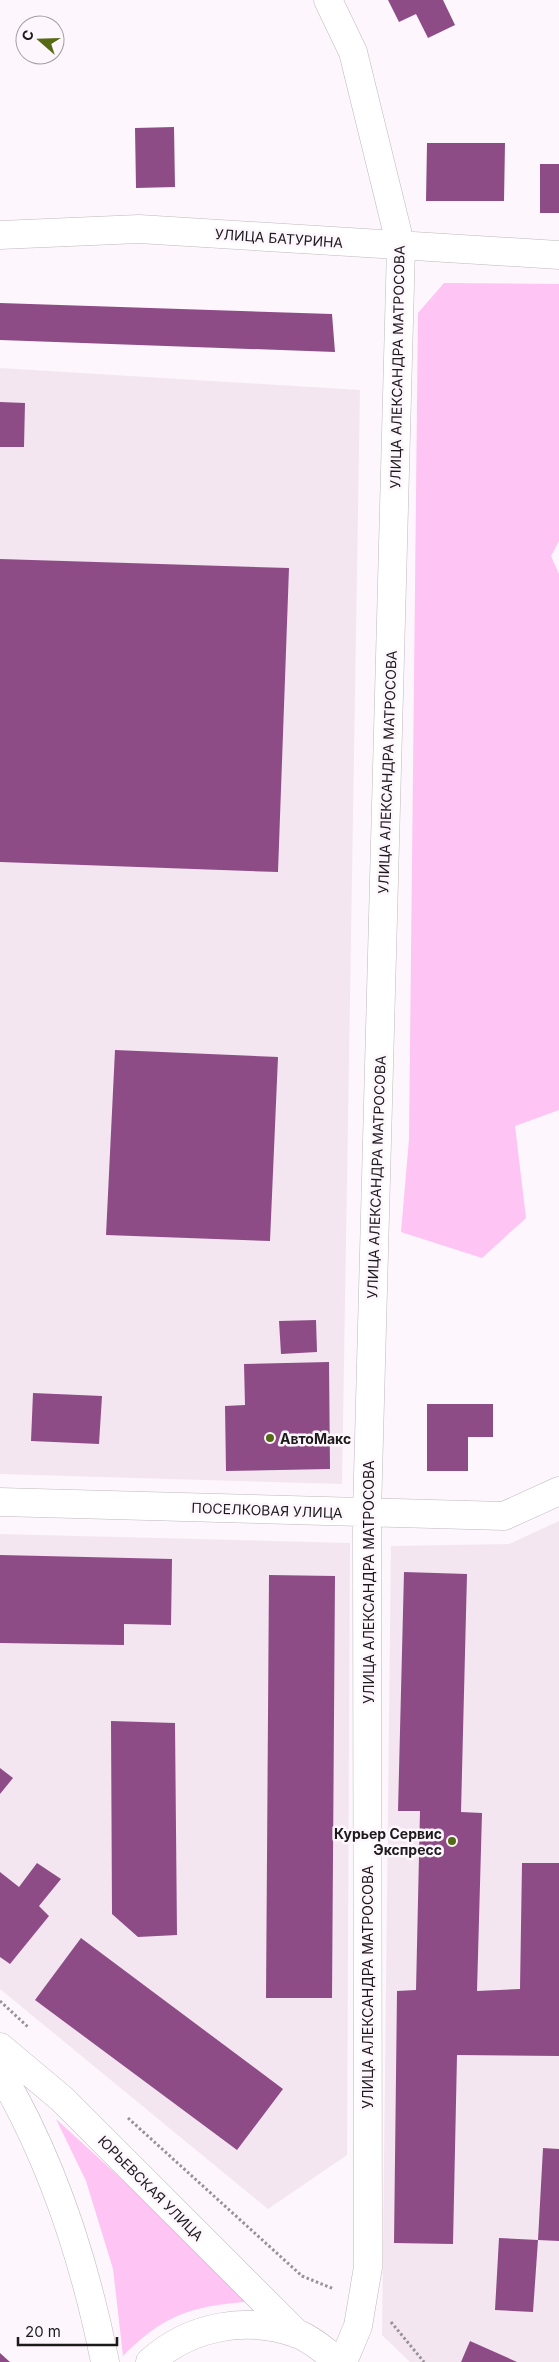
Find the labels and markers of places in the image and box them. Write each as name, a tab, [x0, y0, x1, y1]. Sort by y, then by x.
place label: АвтоМакс	[280, 1430, 351, 1447]
marker: АвтоМакс	[264, 1432, 276, 1444]
place label: Курьер Сервис Экспресс	[334, 1825, 442, 1858]
marker: Курьер Сервис Экспресс	[446, 1835, 458, 1847]

